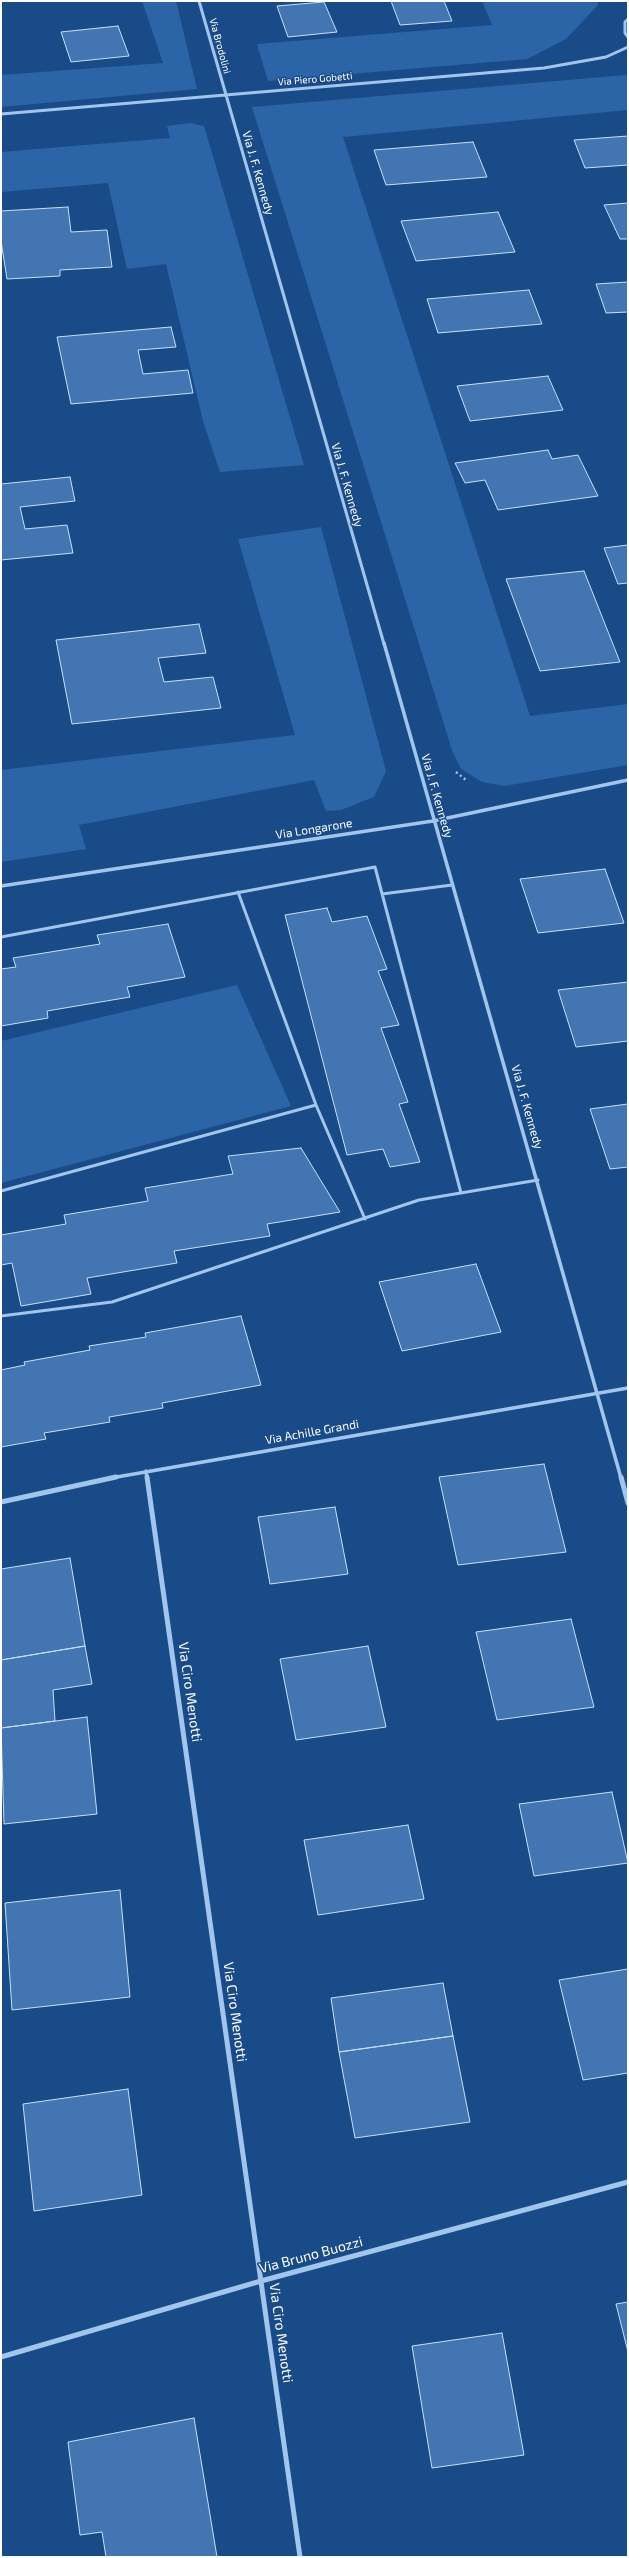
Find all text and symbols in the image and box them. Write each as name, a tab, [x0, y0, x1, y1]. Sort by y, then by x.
street label: Via Brodolini	[207, 17, 233, 75]
street label: Via Piero Gobetti	[277, 70, 353, 88]
street label: Via J. F. Kennedy	[239, 129, 277, 217]
street label: Via J. F. Kennedy	[328, 441, 366, 529]
street label: Via J. F. Kennedy	[418, 752, 456, 840]
street label: Via Longarone	[275, 816, 353, 842]
street label: Via J. F. Kennedy	[508, 1063, 546, 1151]
street label: Via Achille Grandi	[264, 1417, 360, 1447]
street label: Via Ciro Menotti	[175, 1641, 205, 1743]
street label: Via Ciro Menotti	[220, 1961, 250, 2063]
street label: Via Bruno Buozzi	[257, 2233, 365, 2277]
street label: Via Ciro Menotti	[266, 2282, 296, 2384]

